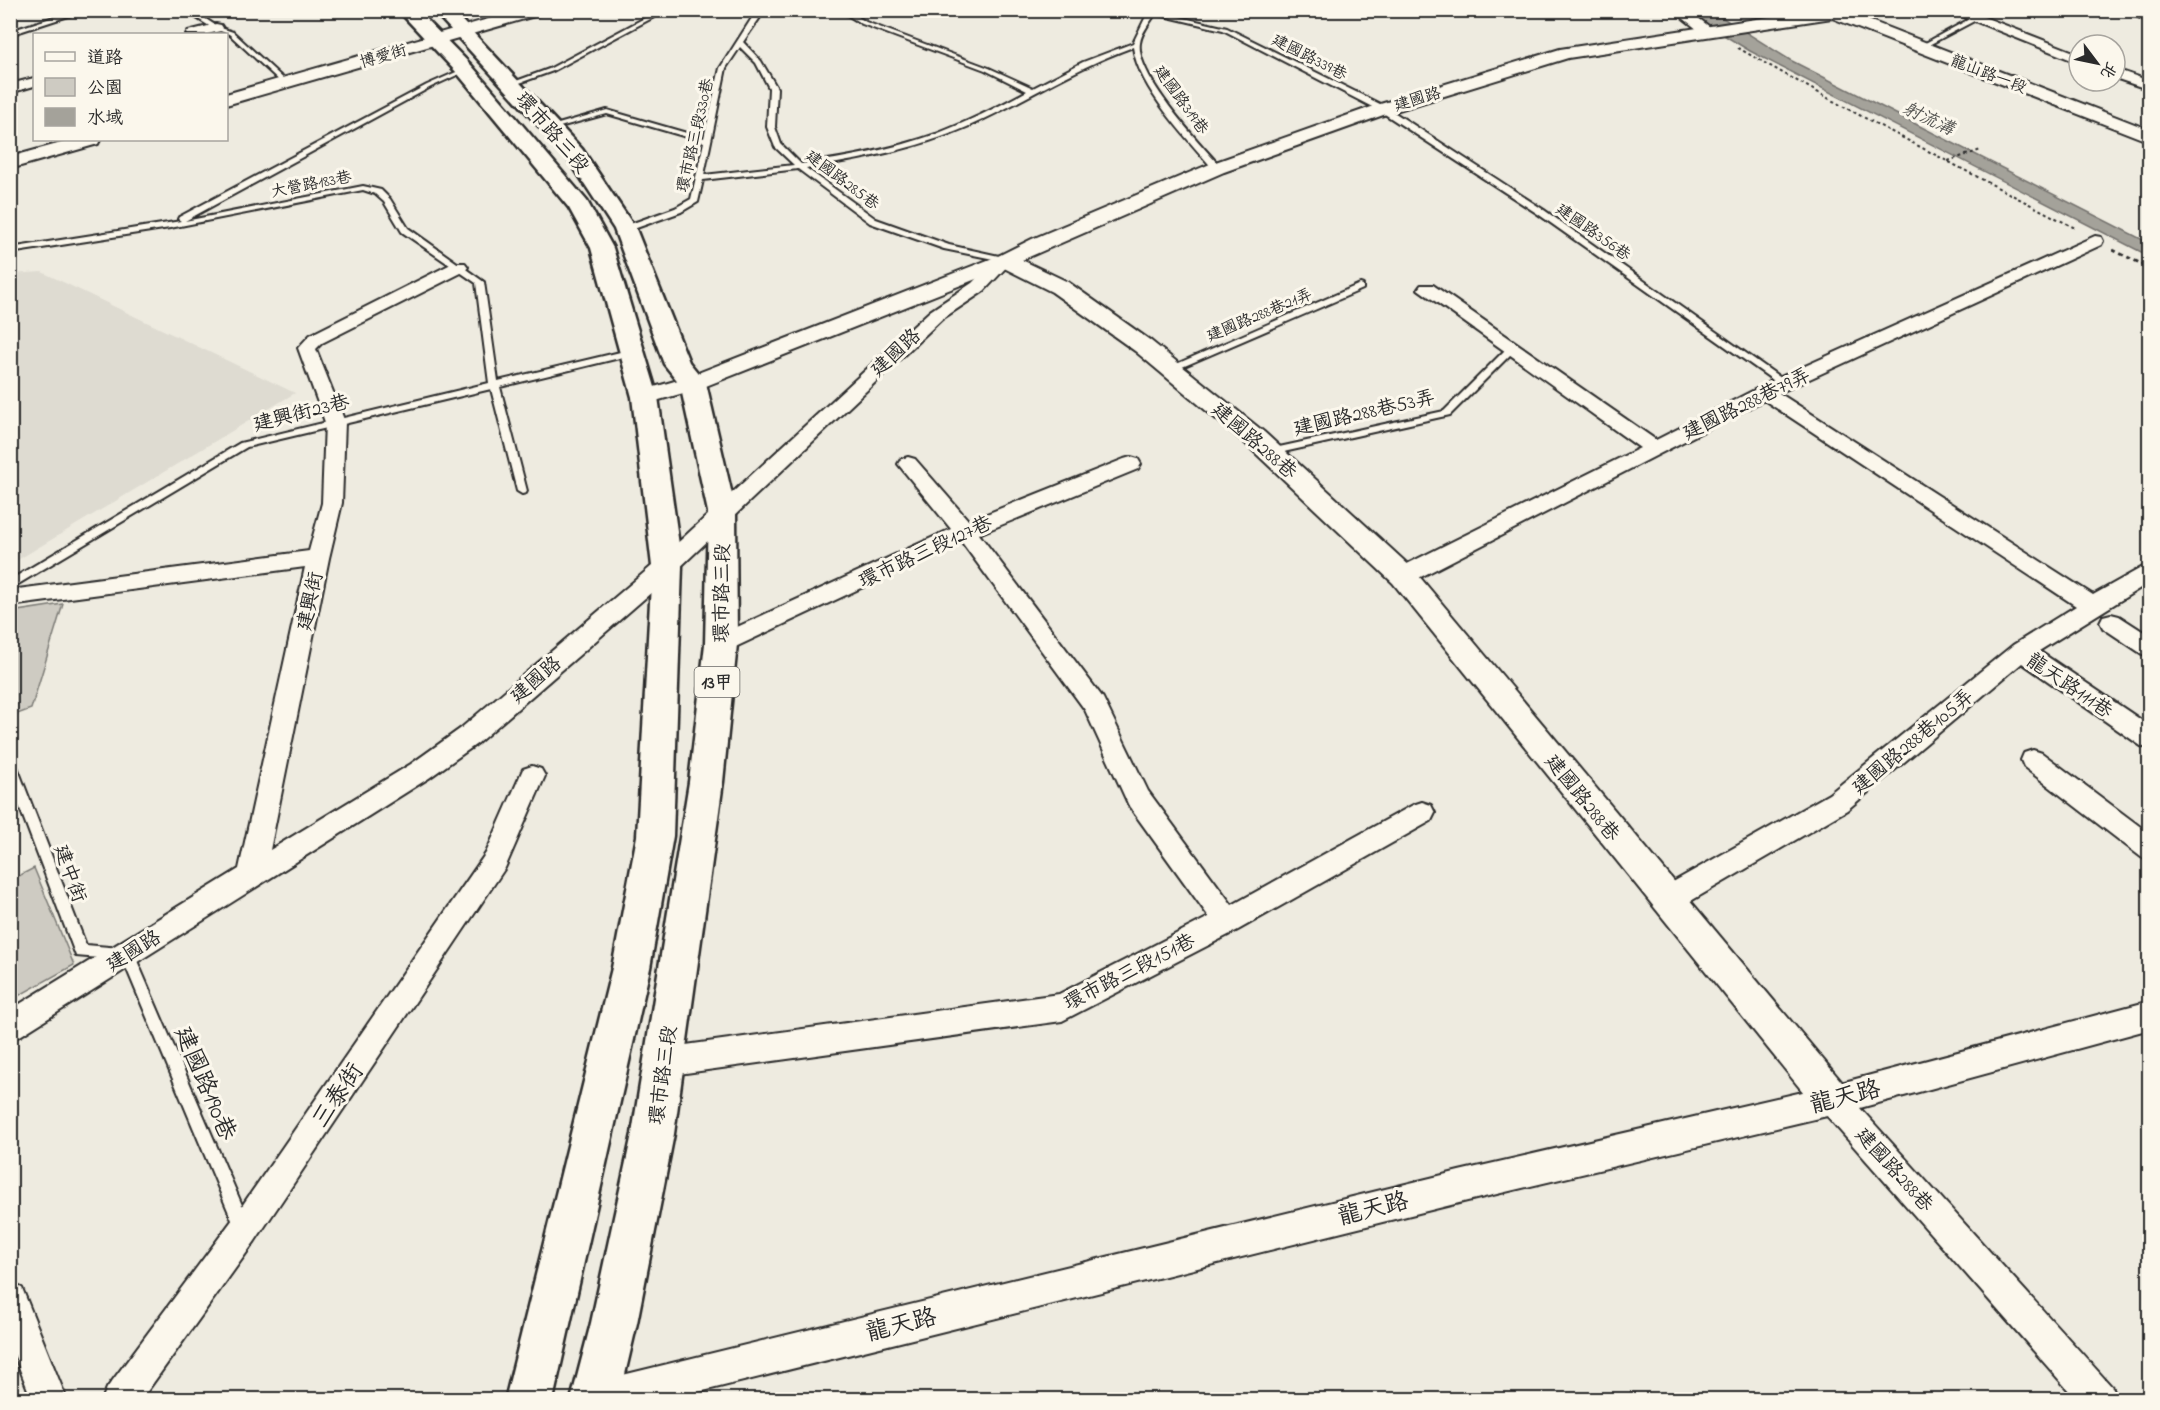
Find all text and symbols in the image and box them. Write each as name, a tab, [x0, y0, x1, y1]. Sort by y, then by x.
street label: 建國路339巷	[1267, 28, 1351, 87]
legend	[33, 33, 228, 141]
north arrow	[2067, 33, 2127, 93]
street label: 博愛街	[357, 39, 410, 75]
text: 道路	[87, 46, 123, 72]
street label: 龍山路一段	[1947, 49, 2030, 100]
text: 北	[2094, 57, 2122, 83]
street label: 建國路319巷	[1147, 61, 1214, 140]
text: 公園	[87, 76, 123, 102]
street label: 環市路三段330巷	[671, 76, 721, 195]
street label: 建國路	[1391, 81, 1444, 118]
street label: 環市路三段	[507, 86, 595, 181]
water label: 射流溝	[1898, 97, 1960, 144]
text: 水域	[87, 106, 123, 132]
street label: 建國路285巷	[800, 145, 884, 216]
street label: 大營路183巷	[269, 165, 354, 205]
street label: 建國路356巷	[1550, 198, 1635, 267]
street label: 建國路288巷21弄	[1203, 283, 1316, 349]
street label: 建國路	[865, 322, 929, 385]
street label: 建國路288巷79弄	[1678, 362, 1816, 449]
street label: 建國路288巷53弄	[1291, 384, 1438, 445]
street label: 建興街23巷	[250, 388, 354, 440]
street label: 建國路288巷	[1204, 397, 1303, 488]
street label: 環市路三段127巷	[854, 509, 999, 597]
street label: 環市路三段	[708, 543, 739, 643]
street label: 建興街	[291, 569, 332, 634]
street label: 龍天路111巷	[2019, 647, 2119, 727]
street label: 建國路	[504, 650, 570, 712]
road number: 13甲	[694, 667, 740, 697]
street label: 建國路288巷105弄	[1846, 683, 1981, 803]
street label: 建國路288巷	[1537, 749, 1626, 849]
street label: 建中街	[45, 841, 93, 907]
street label: 建國路	[101, 923, 168, 980]
street label: 環市路三段151巷	[1059, 927, 1202, 1019]
street label: 建國路190巷	[164, 1021, 243, 1147]
street label: 環市路三段	[643, 1024, 686, 1127]
street label: 三泰街	[304, 1057, 374, 1136]
street label: 龍天路	[1806, 1073, 1885, 1124]
street label: 建國路288巷	[1847, 1122, 1940, 1220]
street label: 龍天路	[1334, 1185, 1413, 1236]
street label: 龍天路	[862, 1301, 941, 1352]

